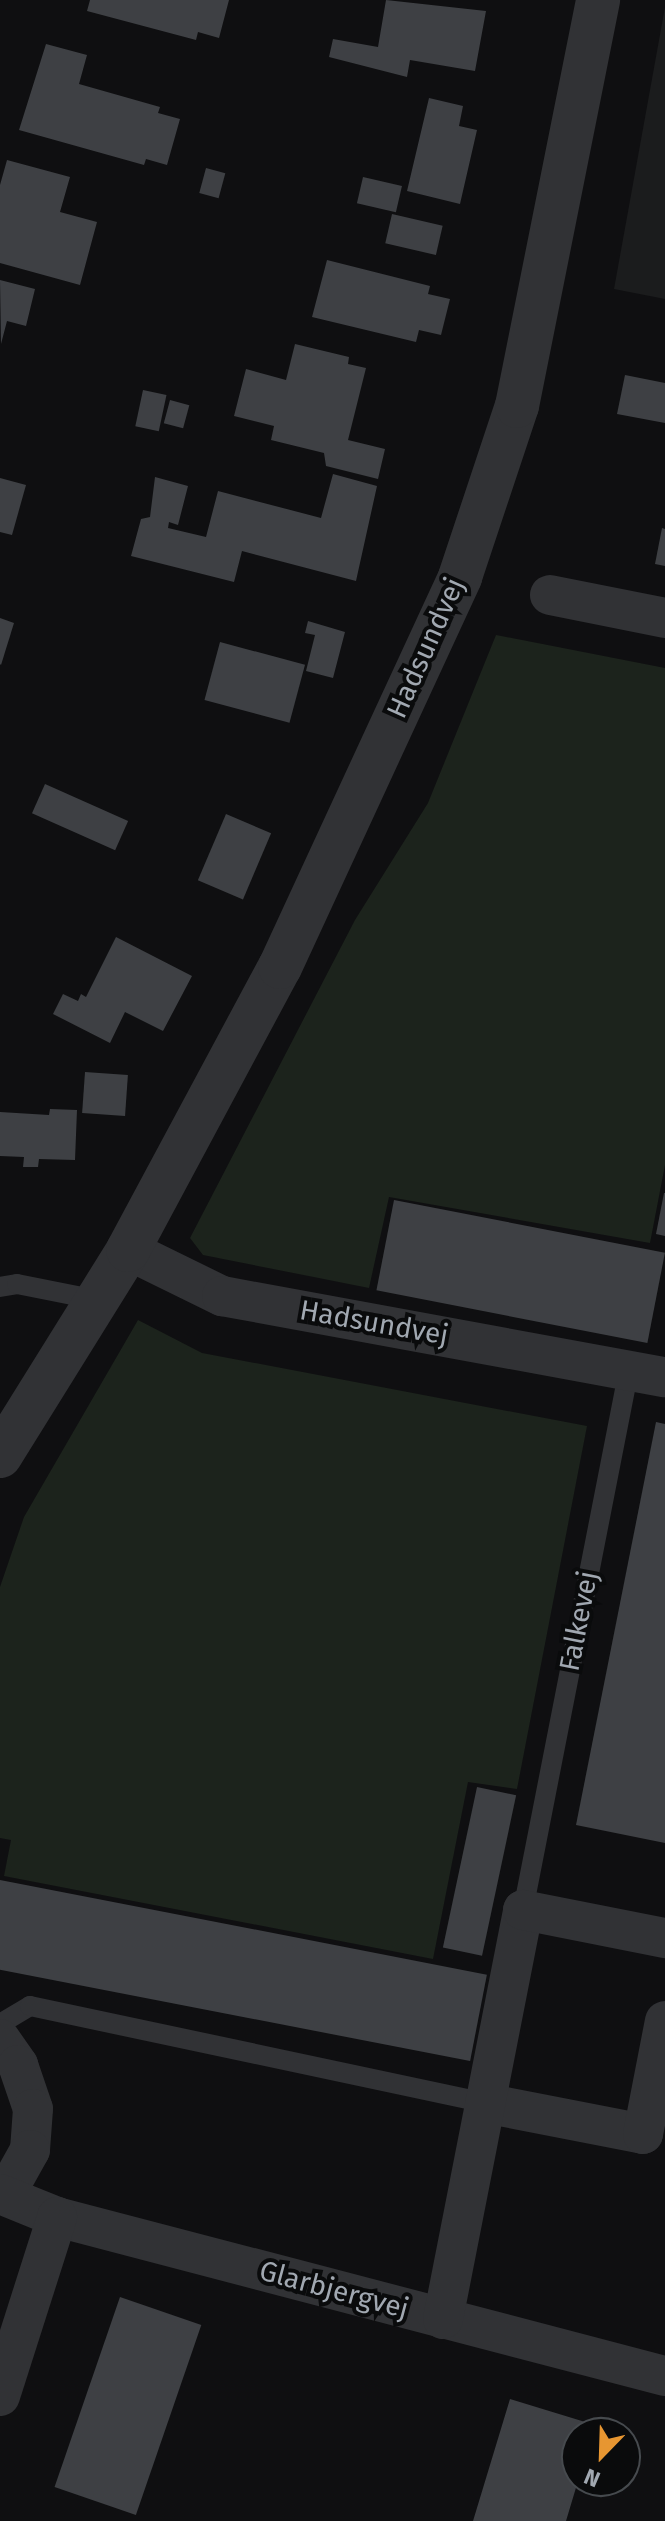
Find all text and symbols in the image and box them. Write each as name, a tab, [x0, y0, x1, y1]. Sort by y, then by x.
street label: Hadsundvej	[380, 573, 472, 723]
street label: Hadsundvej	[297, 1293, 451, 1353]
street label: Falkevej	[553, 1568, 605, 1674]
street label: Glarbjergvej	[256, 2254, 412, 2326]
north arrow	[561, 2417, 641, 2497]
text: N	[580, 2462, 604, 2493]

